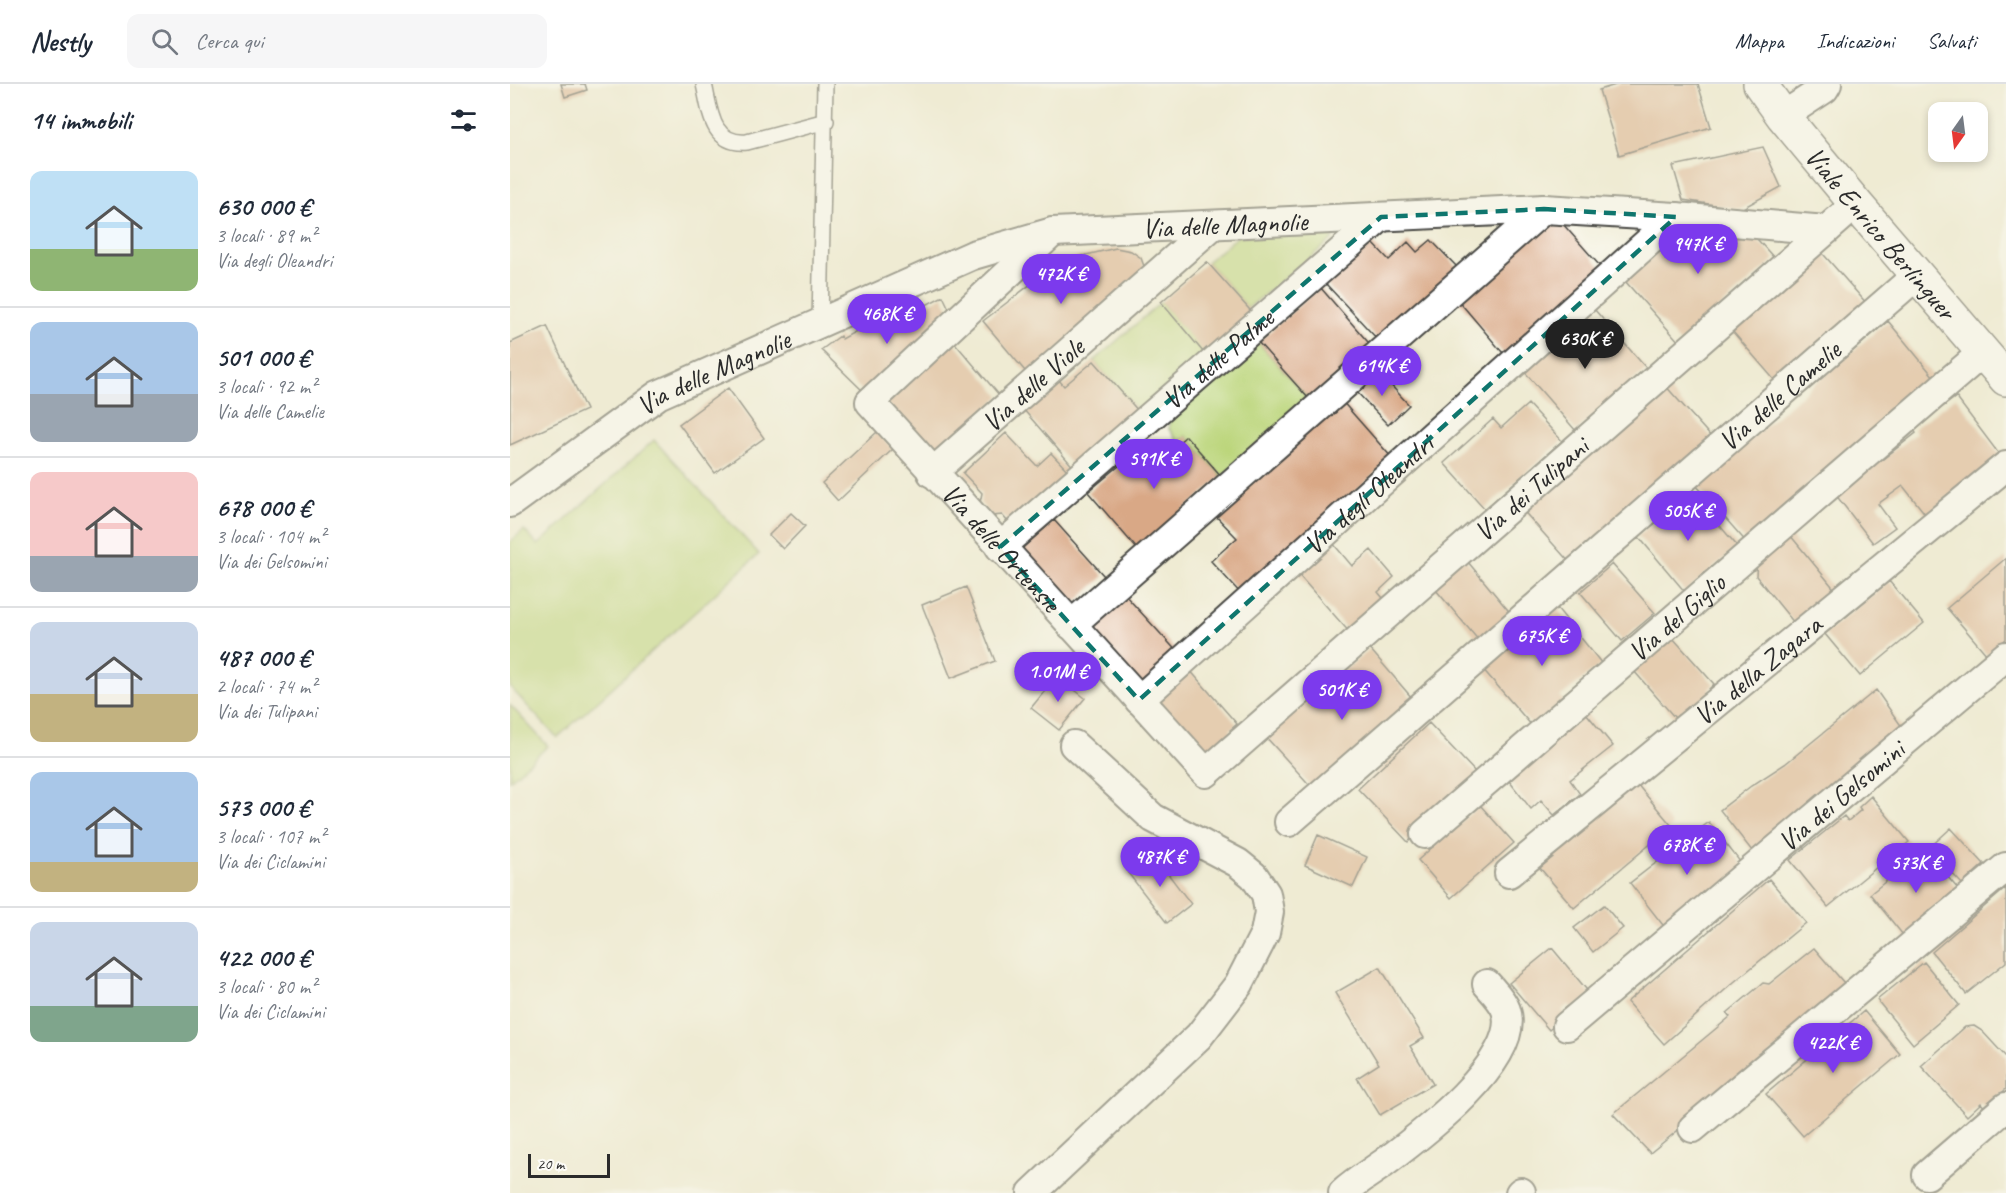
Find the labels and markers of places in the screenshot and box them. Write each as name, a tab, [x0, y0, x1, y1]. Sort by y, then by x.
pin: 947K €	[1649, 224, 1747, 275]
pin: 472K €	[1012, 254, 1110, 305]
pin: 468K €	[838, 294, 936, 345]
pin: 630K €	[1536, 319, 1634, 370]
pin: 614K €	[1333, 346, 1431, 397]
pin: 591K €	[1105, 439, 1203, 490]
pin: 505K €	[1639, 491, 1737, 542]
pin: 675K €	[1493, 616, 1591, 667]
pin: 1.01M €	[1003, 652, 1113, 703]
pin: 501K €	[1293, 670, 1391, 721]
pin: 678K €	[1638, 825, 1736, 876]
pin: 487K €	[1111, 837, 1209, 888]
pin: 573K €	[1867, 843, 1965, 894]
pin: 422K €	[1784, 1023, 1882, 1074]

